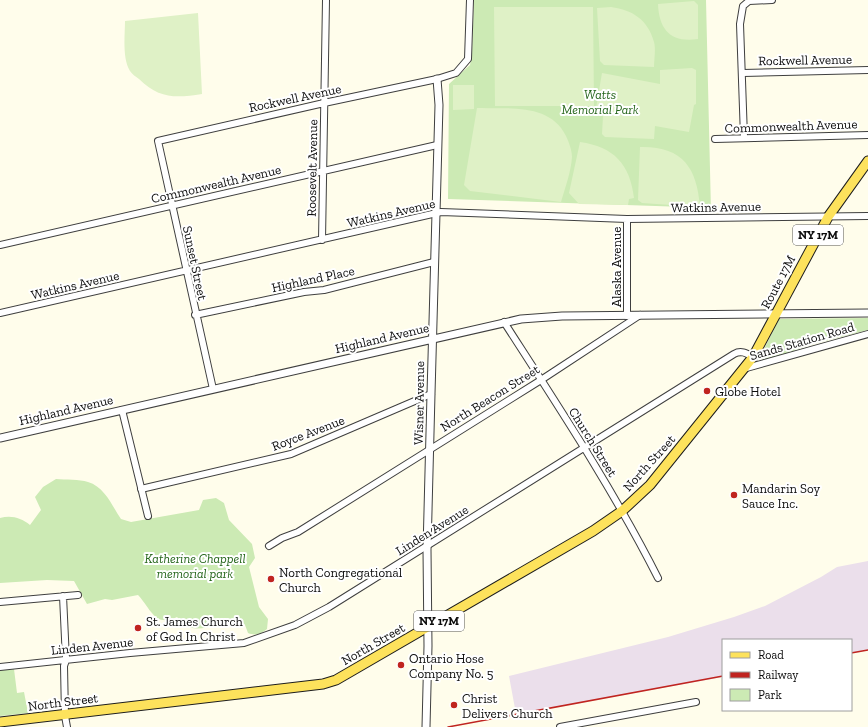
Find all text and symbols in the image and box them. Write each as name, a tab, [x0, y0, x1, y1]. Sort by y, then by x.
street label: Rockwell Avenue	[758, 52, 852, 68]
street label: Rockwell Avenue	[248, 81, 342, 115]
park label: Watts Memorial Park	[561, 87, 639, 117]
street label: Commonwealth Avenue	[724, 116, 858, 136]
street label: Roosevelt Avenue	[304, 119, 320, 217]
street label: Commonwealth Avenue	[150, 162, 282, 206]
street label: Watkins Avenue	[345, 196, 437, 230]
street label: Watkins Avenue	[671, 199, 761, 215]
street label: Sunset Street	[180, 225, 210, 302]
road number: NY 17M	[793, 225, 843, 245]
street label: Alaska Avenue	[609, 227, 624, 307]
street label: Route 17M	[758, 253, 798, 311]
street label: Highland Place	[270, 263, 356, 295]
street label: Watkins Avenue	[29, 268, 121, 302]
street label: Sands Station Road	[748, 319, 856, 363]
street label: Highland Avenue	[334, 320, 430, 356]
street label: Wisner Avenue	[411, 361, 427, 445]
street label: North Beacon Street	[438, 361, 542, 435]
place label: Globe Hotel	[715, 384, 781, 399]
marker: Globe Hotel	[702, 386, 712, 396]
street label: Highland Avenue	[18, 392, 114, 428]
street label: Church Street	[566, 405, 620, 480]
street label: Royce Avenue	[270, 412, 346, 454]
street label: North Street	[620, 432, 678, 494]
place label: Mandarin Soy Sauce Inc.	[742, 481, 820, 511]
marker: Mandarin Soy Sauce Inc.	[729, 490, 739, 500]
street label: Linden Avenue	[393, 502, 471, 558]
park label: Katherine Chappell memorial park	[145, 551, 245, 581]
place label: North Congregational Church	[279, 565, 403, 595]
marker: North Congregational Church	[266, 574, 276, 584]
road number: NY 17M	[414, 611, 464, 631]
place label: St. James Church of God In Christ	[146, 614, 243, 644]
street label: North Street	[339, 620, 407, 668]
marker: St. James Church of God In Christ	[133, 623, 143, 633]
street label: Linden Avenue	[50, 634, 134, 658]
legend	[722, 639, 852, 711]
text: Road	[758, 648, 784, 662]
place label: Ontario Hose Company No. 5	[409, 651, 494, 681]
marker: Ontario Hose Company No. 5	[396, 660, 406, 670]
text: Railway	[758, 668, 799, 682]
text: Park	[758, 688, 783, 702]
street label: North Street	[27, 690, 99, 714]
place label: Christ Delivers Church	[462, 691, 553, 721]
marker: Christ Delivers Church	[449, 700, 459, 710]

